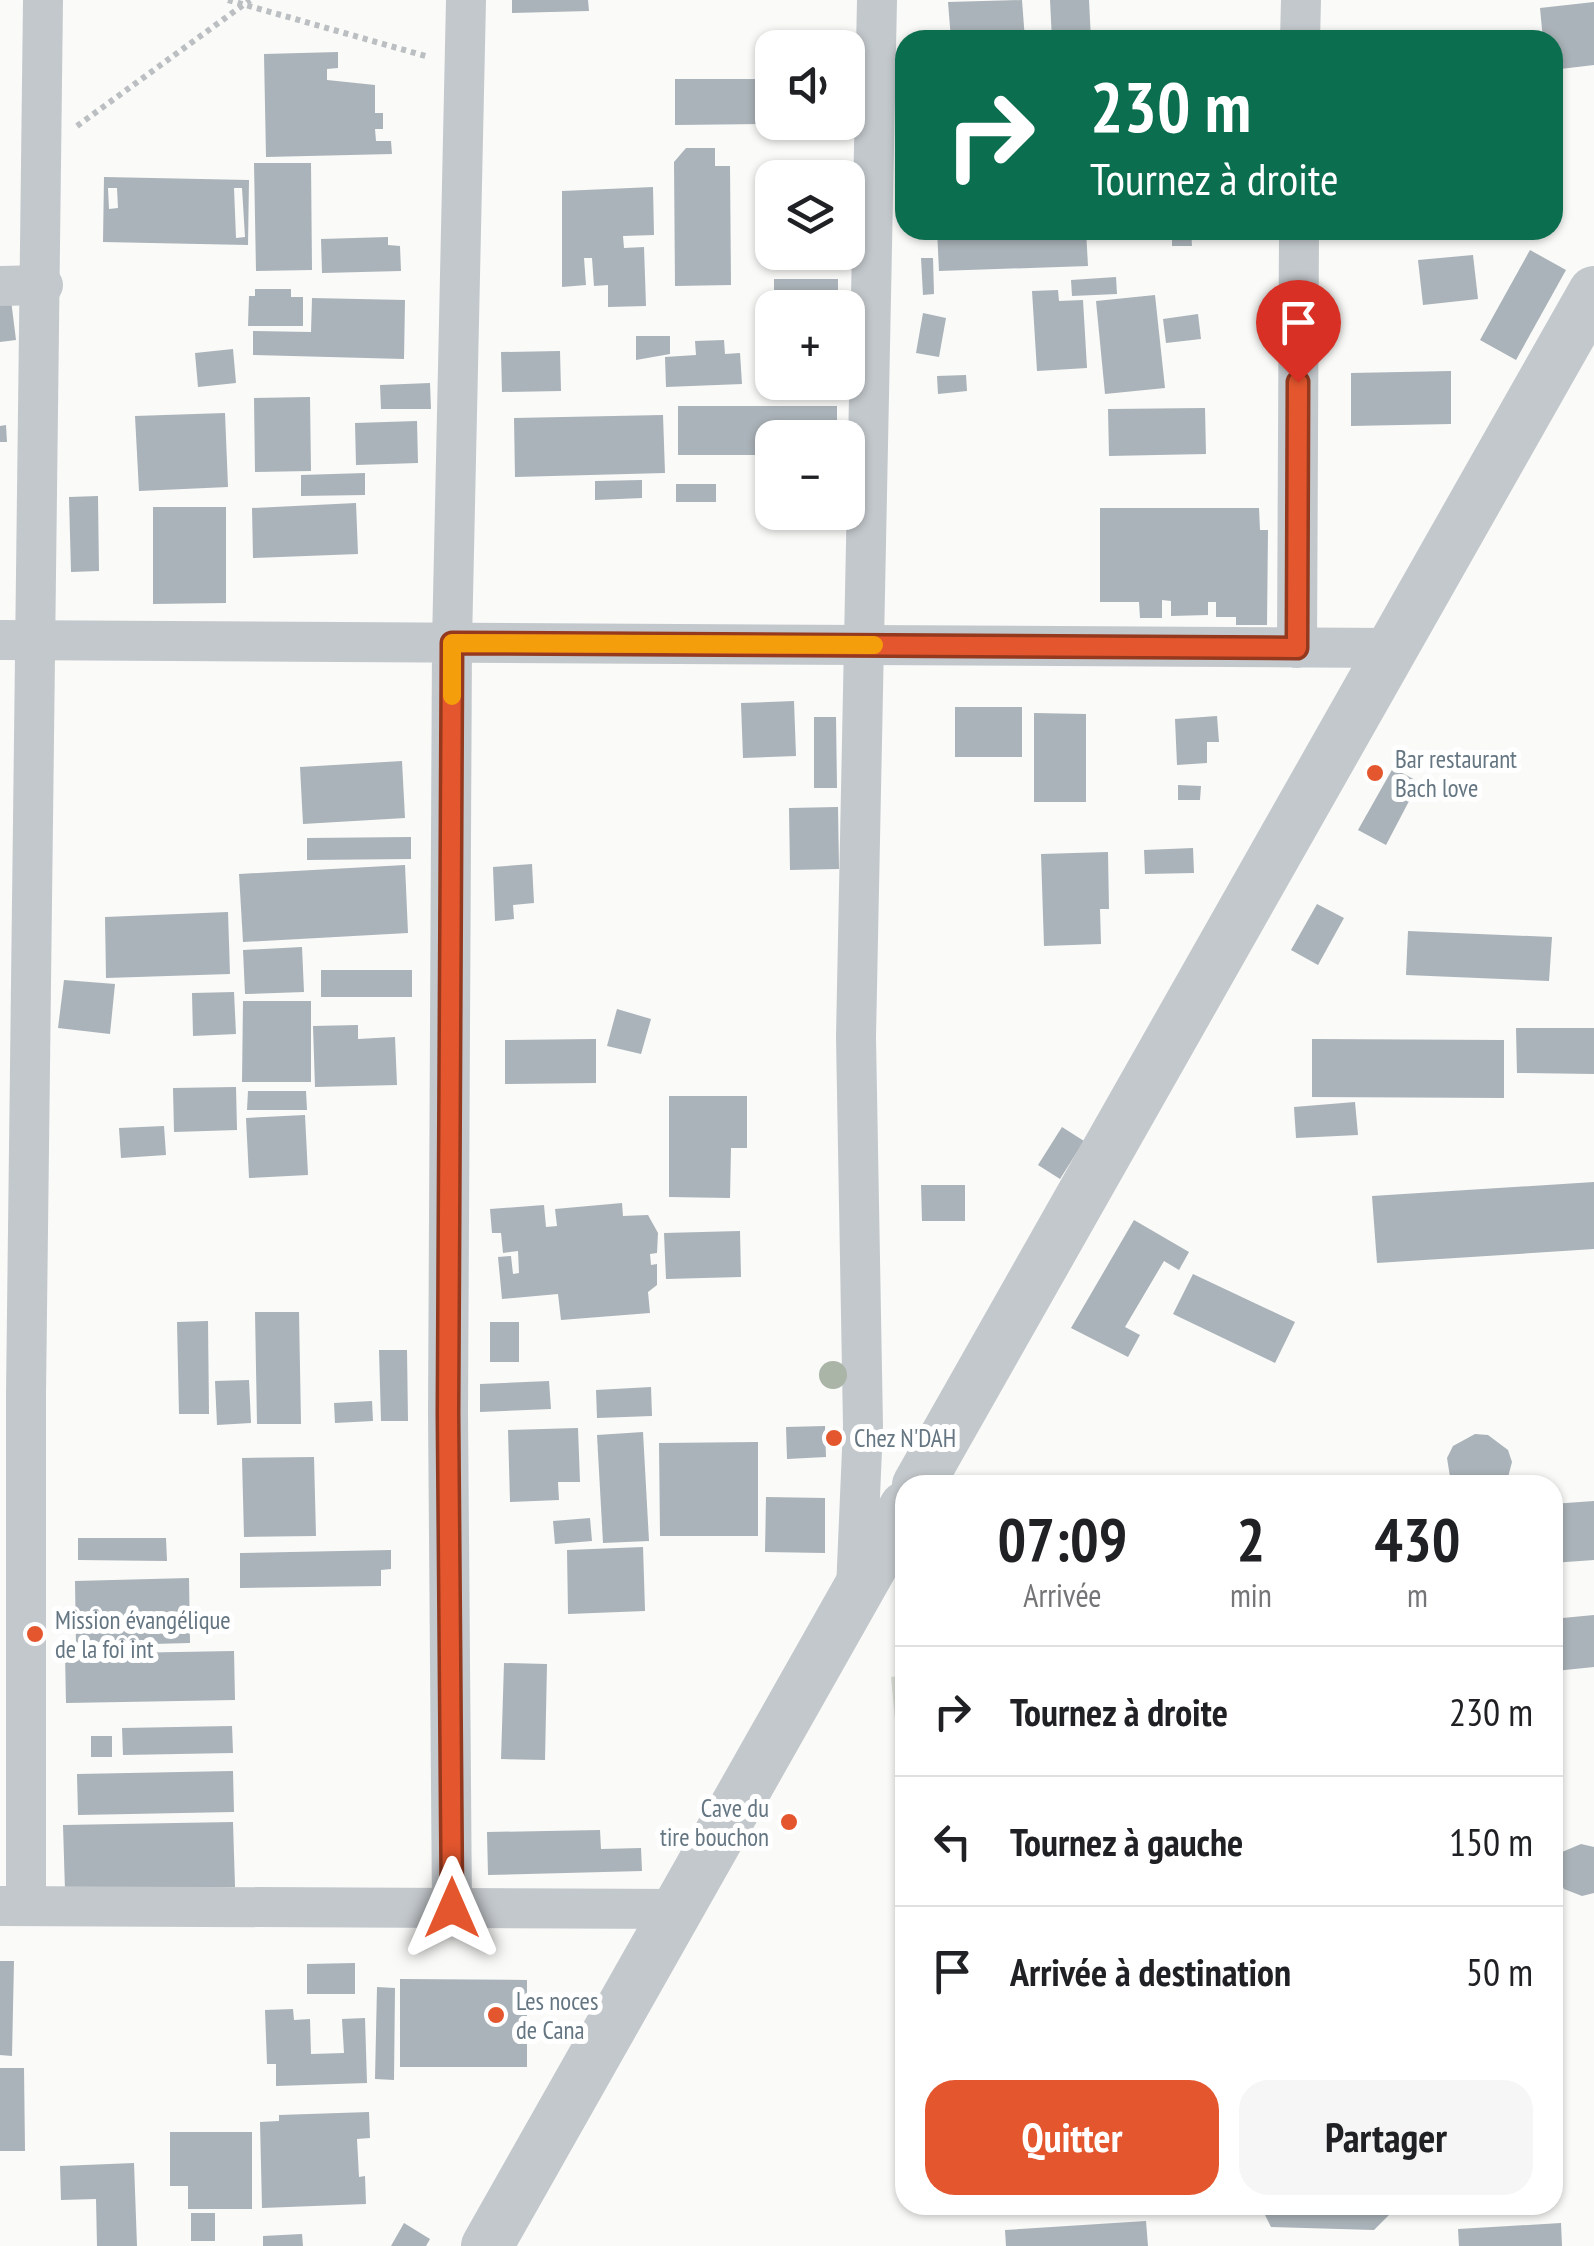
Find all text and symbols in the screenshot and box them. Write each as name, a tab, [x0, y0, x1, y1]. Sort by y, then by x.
map controls	[755, 30, 865, 530]
button: sound	[755, 30, 865, 140]
text: 230 m	[1090, 61, 1251, 151]
icon: right	[925, 70, 1055, 200]
text: Tournez à droite	[1090, 149, 1339, 207]
button: layers	[755, 160, 865, 270]
pin	[1256, 280, 1341, 383]
button: +	[755, 290, 865, 400]
icon: arrive	[1271, 295, 1326, 350]
button: −	[755, 420, 865, 530]
place label: Bar restaurant Bach love	[1395, 743, 1517, 804]
marker: Bar restaurant Bach love	[1364, 762, 1386, 784]
place label: Chez N'DAH	[854, 1422, 956, 1454]
marker: Chez N'DAH	[823, 1427, 845, 1449]
text: 07:09	[998, 1500, 1127, 1578]
text: 2	[1237, 1500, 1265, 1578]
text: 430	[1374, 1500, 1460, 1578]
text: Arrivée	[1023, 1574, 1102, 1616]
text: min	[1230, 1574, 1272, 1616]
text: m	[1407, 1574, 1428, 1616]
place label: Mission évangélique de la foi int	[55, 1604, 231, 1665]
marker: Mission évangélique de la foi int	[24, 1623, 46, 1645]
icon: right	[925, 1684, 980, 1739]
text: Tournez à droite	[1010, 1687, 1228, 1736]
text: 230 m	[1449, 1687, 1533, 1736]
place label: Cave du tire bouchon	[660, 1792, 769, 1853]
marker: Cave du tire bouchon	[778, 1811, 800, 1833]
icon: left	[925, 1814, 980, 1869]
text: Tournez à gauche	[1010, 1817, 1243, 1866]
text: 150 m	[1449, 1817, 1533, 1866]
position arrow	[400, 1856, 504, 1960]
icon: arrive	[925, 1944, 980, 1999]
text: Arrivée à destination	[1010, 1947, 1291, 1996]
text: 50 m	[1466, 1947, 1533, 1996]
place label: Les noces de Cana	[516, 1985, 598, 2046]
marker: Les noces de Cana	[485, 2004, 507, 2026]
button: Quitter	[925, 2080, 1219, 2195]
button: Partager	[1239, 2080, 1533, 2195]

